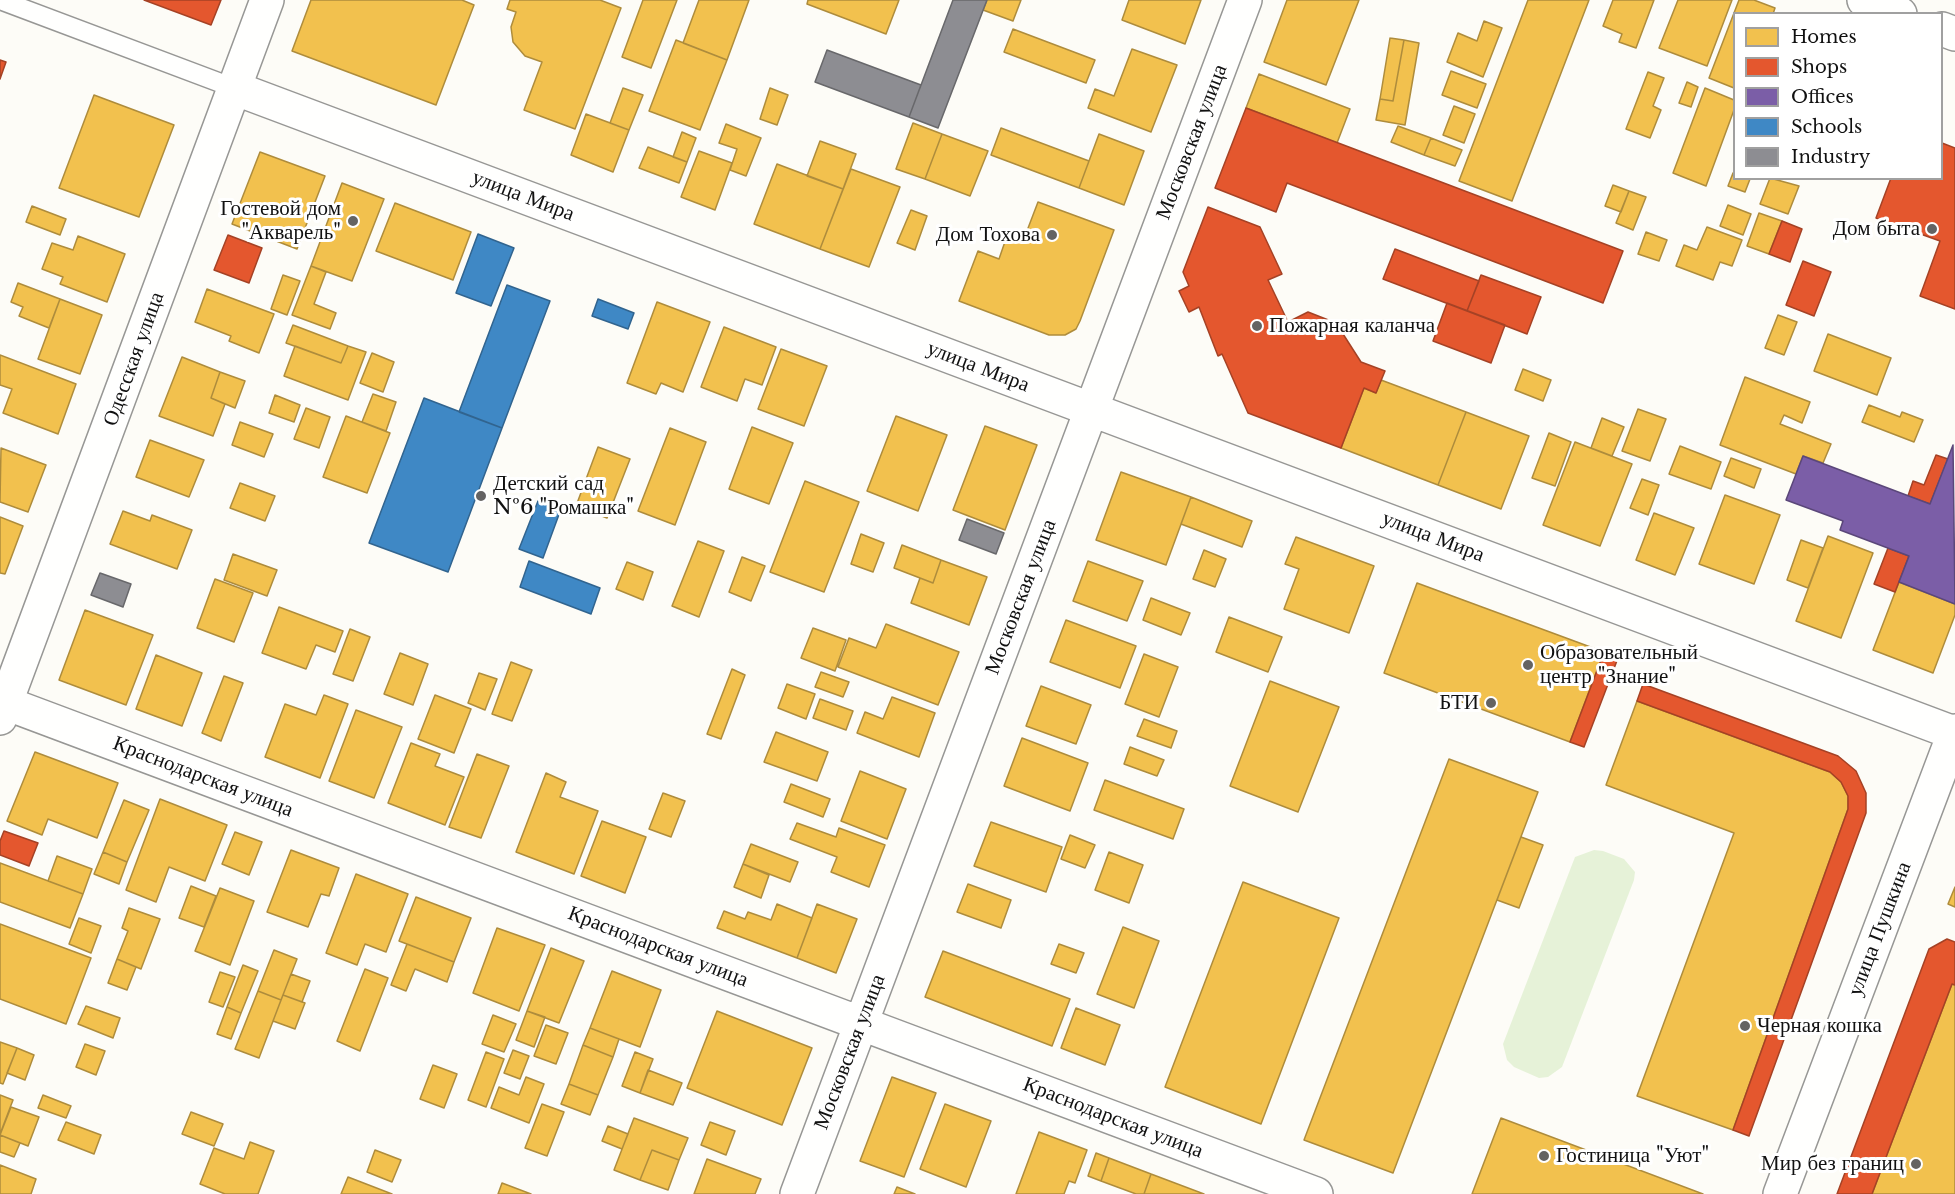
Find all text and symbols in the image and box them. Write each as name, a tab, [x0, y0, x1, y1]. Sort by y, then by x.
legend	[1733, 12, 1943, 180]
text: Homes	[1791, 26, 1857, 48]
text: Shops	[1791, 56, 1847, 78]
street label: Московская улица	[1151, 61, 1233, 223]
text: Offices	[1791, 86, 1854, 108]
text: Schools	[1791, 116, 1862, 138]
text: Industry	[1791, 146, 1870, 168]
street label: улица Мира	[468, 165, 578, 227]
place label: Гостевой дом "Акварель"	[220, 196, 341, 246]
marker: Гостевой дом "Акварель"	[346, 214, 360, 228]
place label: Дом быта	[1833, 216, 1920, 242]
place label: Дом Тохова	[936, 222, 1040, 248]
marker: Дом быта	[1925, 222, 1939, 236]
marker: Дом Тохова	[1045, 228, 1059, 242]
street label: Одесская улица	[98, 289, 170, 429]
place label: Пожарная каланча	[1269, 313, 1435, 339]
marker: Пожарная каланча	[1250, 319, 1264, 333]
street label: улица Мира	[923, 336, 1033, 398]
place label: Детский сад №6 "Ромашка"	[493, 471, 634, 521]
marker: Детский сад №6 "Ромашка"	[474, 489, 488, 503]
street label: улица Мира	[1378, 506, 1488, 568]
street label: Московская улица	[980, 516, 1062, 678]
place label: Образовательный центр "Знание"	[1540, 640, 1698, 690]
marker: Образовательный центр "Знание"	[1521, 658, 1535, 672]
place label: БТИ	[1439, 690, 1479, 716]
marker: БТИ	[1484, 696, 1498, 710]
street label: Краснодарская улица	[109, 731, 297, 823]
street label: улица Пушкина	[1843, 858, 1917, 1000]
street label: Краснодарская улица	[564, 901, 752, 993]
street label: Московская улица	[809, 971, 891, 1133]
place label: Черная кошка	[1757, 1013, 1882, 1039]
marker: Черная кошка	[1738, 1019, 1752, 1033]
street label: Краснодарская улица	[1019, 1072, 1207, 1164]
place label: Гостиница "Уют"	[1556, 1143, 1709, 1169]
marker: Гостиница "Уют"	[1537, 1149, 1551, 1163]
place label: Мир без границ	[1761, 1151, 1904, 1177]
marker: Мир без границ	[1909, 1157, 1923, 1171]

